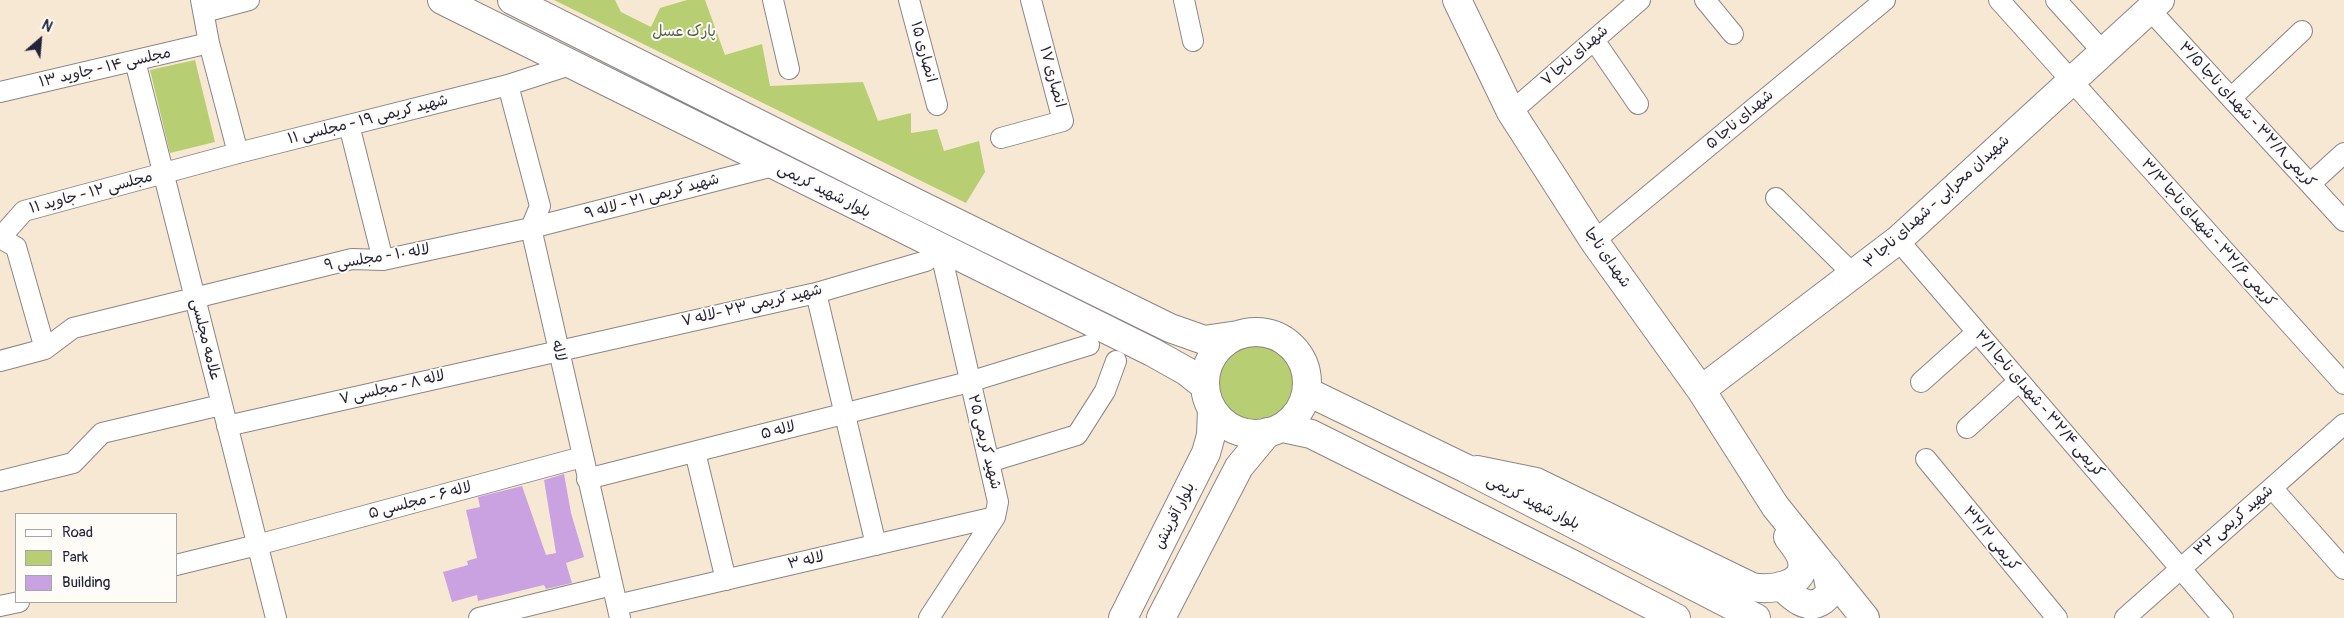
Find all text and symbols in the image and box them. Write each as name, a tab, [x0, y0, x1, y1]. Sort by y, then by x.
north arrow	[15, 15, 65, 65]
text: N	[39, 16, 55, 36]
street label: انصاری ۱۵	[906, 19, 940, 85]
street label: شهدای ناجا ۷	[1538, 22, 1612, 90]
park label: پارک عسل	[652, 23, 716, 41]
street label: کریمی ۳۲/۸ - شهدای ناجا ۳/۵	[2175, 38, 2319, 192]
street label: مجلسی ۱۴ - جاوید ۱۳	[37, 44, 173, 92]
street label: انصاری ۱۷	[1035, 44, 1069, 110]
street label: شهدای ناجا ۵	[1703, 87, 1777, 153]
street label: شهید کریمی ۱۹ - مجلسی ۱۱	[286, 91, 450, 149]
street label: شهیدان محرابی - شهدای ناجا ۳	[1860, 132, 2014, 272]
street label: کریمی ۳۲/۶ - شهدای ناجا ۳/۳	[2137, 155, 2279, 311]
street label: بلوار شهید کریمی	[774, 160, 874, 222]
street label: مجلسی ۱۲ - جاوید ۱۱	[27, 168, 155, 218]
street label: شهید کریمی ۲۱ - لاله ۹	[583, 170, 721, 224]
street label: شهدای ناجا	[1580, 225, 1634, 291]
street label: لاله ۱۰ - مجلسی ۹	[323, 241, 431, 275]
street label: شهید کریمی ۲۳ -لاله ۷	[680, 281, 824, 331]
street label: علامه مجلسی	[186, 297, 224, 383]
street label: کریمی ۳۲/۴ - شهدای ناجا ۳/۱	[1970, 327, 2108, 481]
street label: لاله	[547, 339, 569, 363]
street label: لاله ۸ - مجلسی ۷	[338, 367, 446, 409]
street label: شهید کریمی ۲۵	[964, 393, 1004, 491]
street label: لاله ۵	[759, 418, 797, 444]
street label: بلوار شهید کریمی	[1483, 472, 1583, 534]
street label: لاله ۶ - مجلسی ۵	[366, 479, 474, 523]
street label: بلوار آفرینش	[1151, 480, 1199, 552]
street label: شهید کریمی ۳۲	[2191, 482, 2277, 560]
street label: کریمی ۳۲/۲	[1959, 503, 2023, 575]
legend	[15, 513, 178, 603]
text: Road	[62, 523, 93, 542]
text: Park	[62, 548, 88, 567]
street label: لاله ۳	[786, 548, 826, 574]
text: Building	[62, 573, 110, 592]

